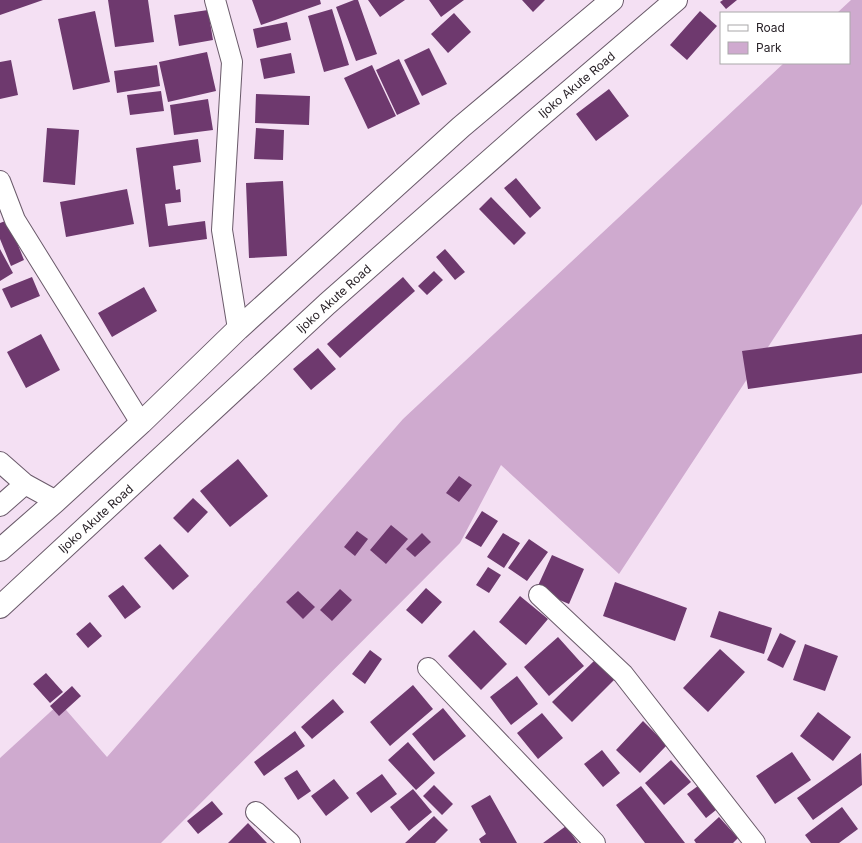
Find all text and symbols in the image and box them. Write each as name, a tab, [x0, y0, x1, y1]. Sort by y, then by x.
legend	[720, 12, 850, 64]
text: Road	[756, 20, 785, 35]
text: Park	[756, 40, 782, 55]
street label: Ijoko Akute Road	[535, 48, 618, 121]
street label: Ijoko Akute Road	[293, 261, 374, 336]
street label: Ijoko Akute Road	[55, 481, 136, 556]

